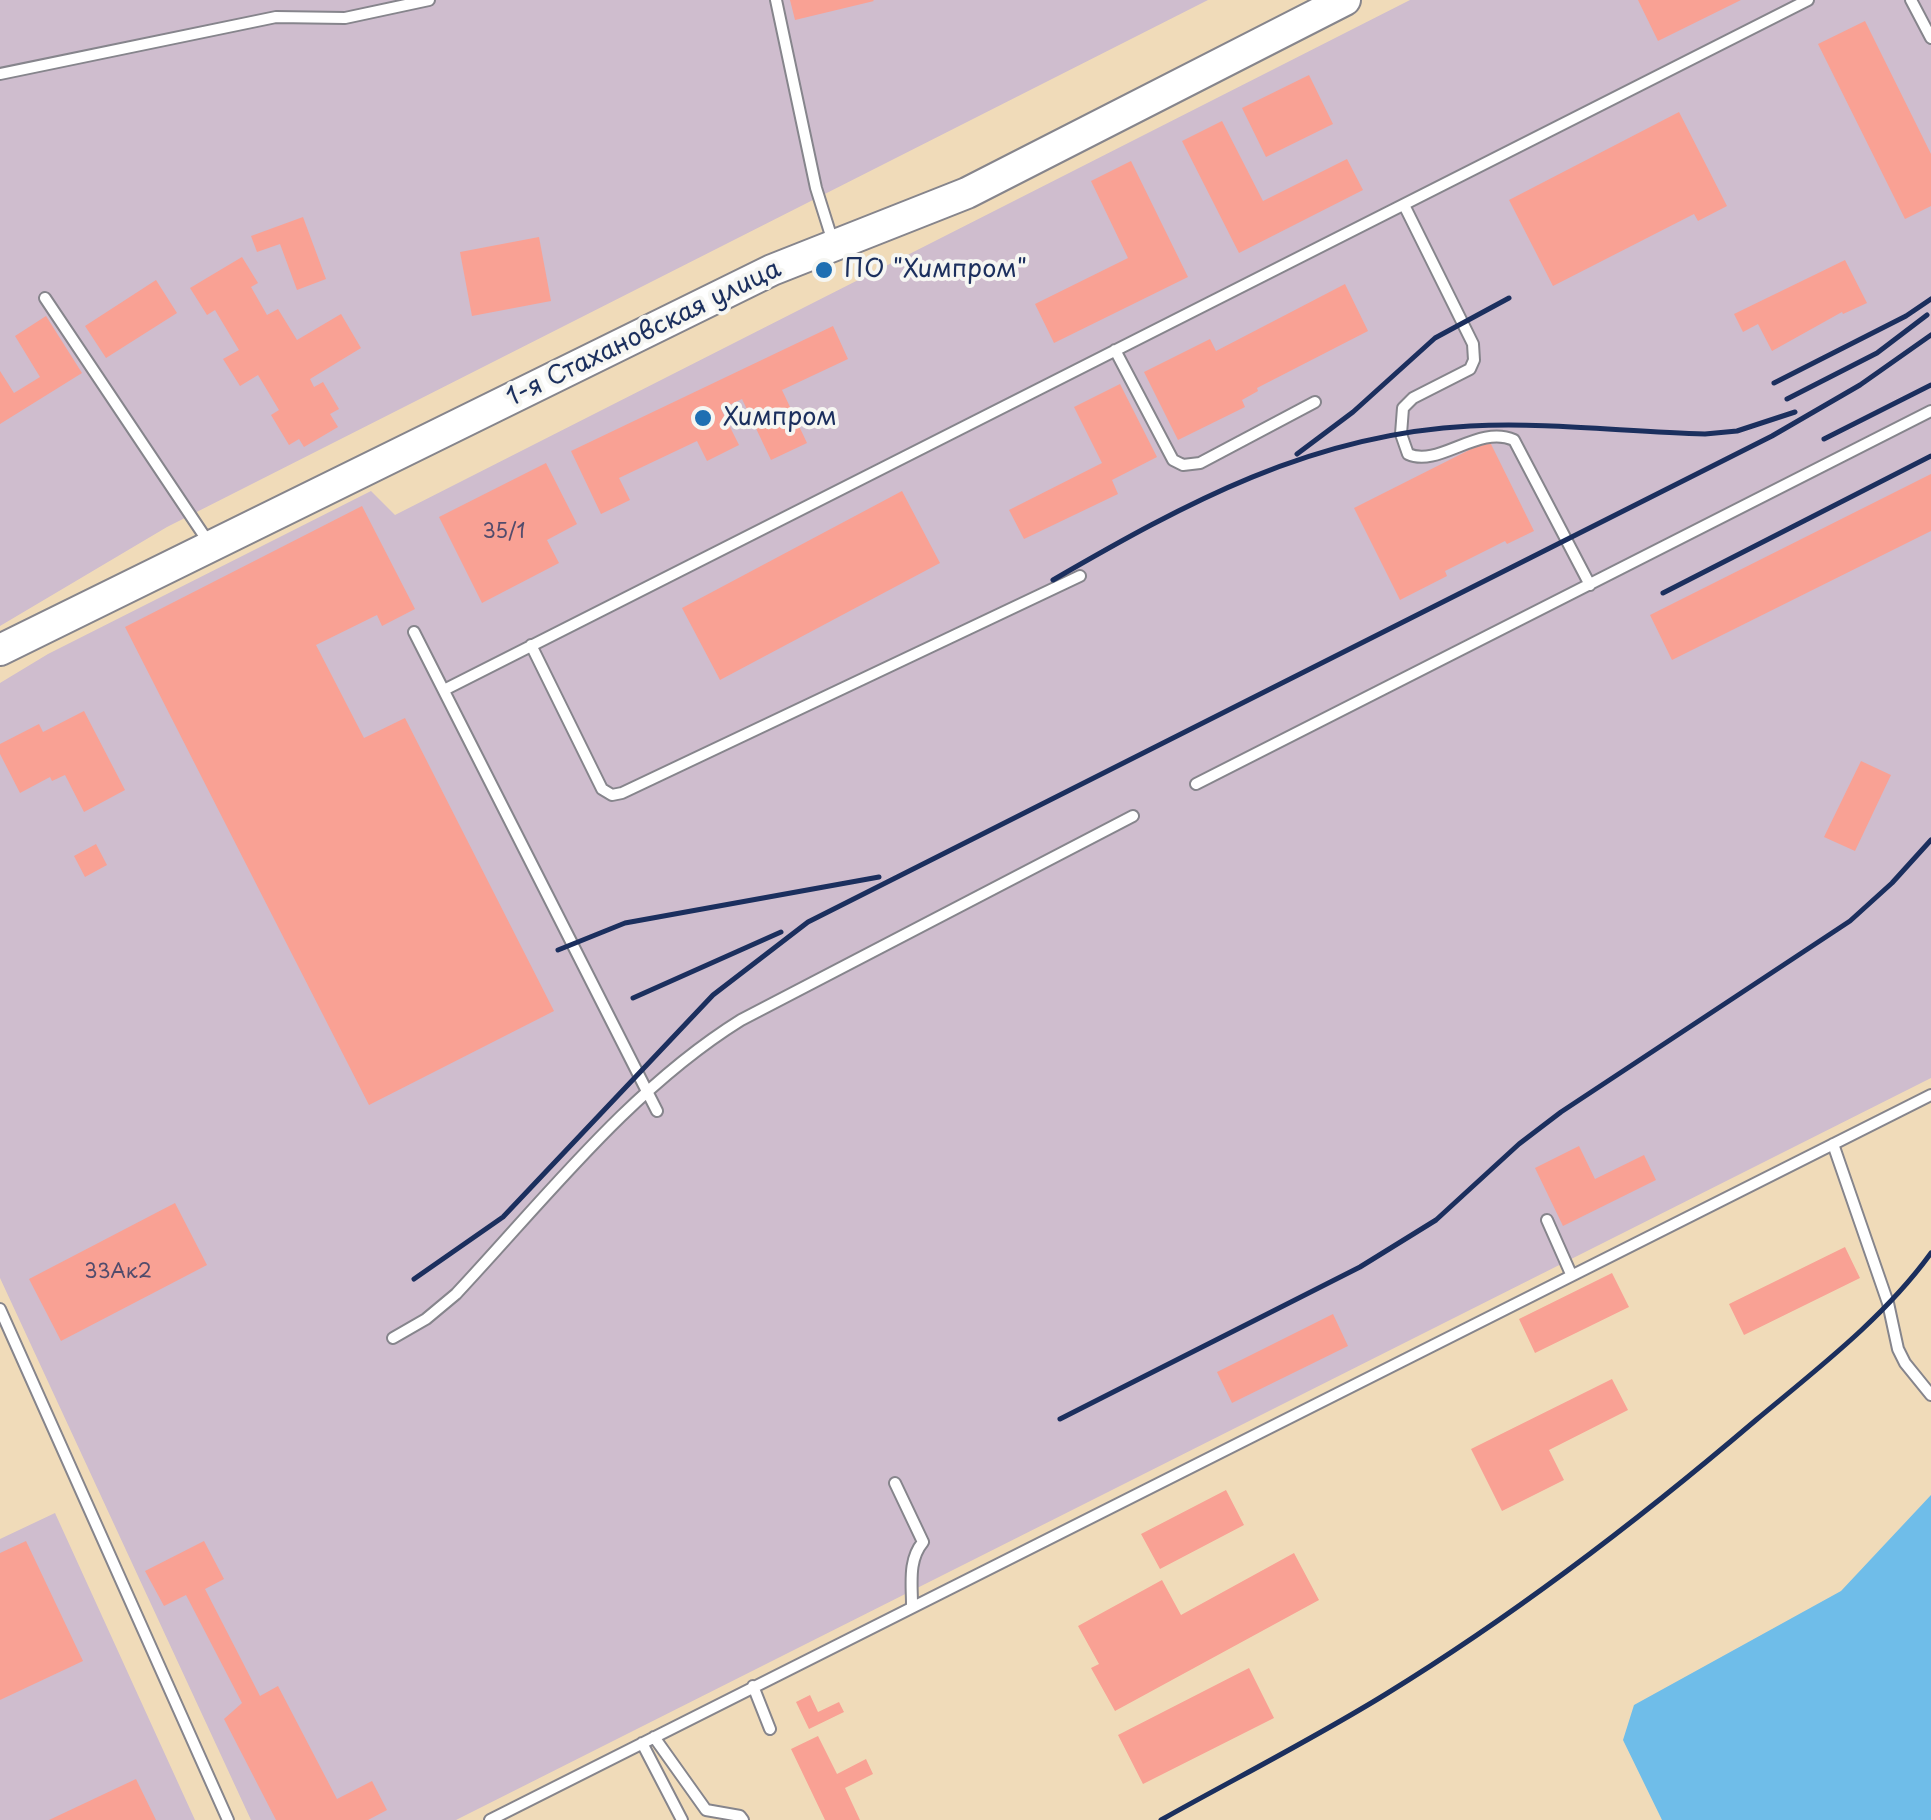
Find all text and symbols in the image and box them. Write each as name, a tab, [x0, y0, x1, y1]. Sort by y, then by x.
street label: 1-я Стахановская улица	[502, 254, 786, 414]
place label: ПО "Химпром"	[844, 255, 1027, 285]
marker: ПО "Химпром"	[813, 259, 835, 281]
place label: Химпром	[723, 403, 837, 433]
marker: Химпром	[692, 407, 714, 429]
house number: 35/1	[483, 520, 525, 544]
house number: 33Ак2	[84, 1260, 152, 1284]

